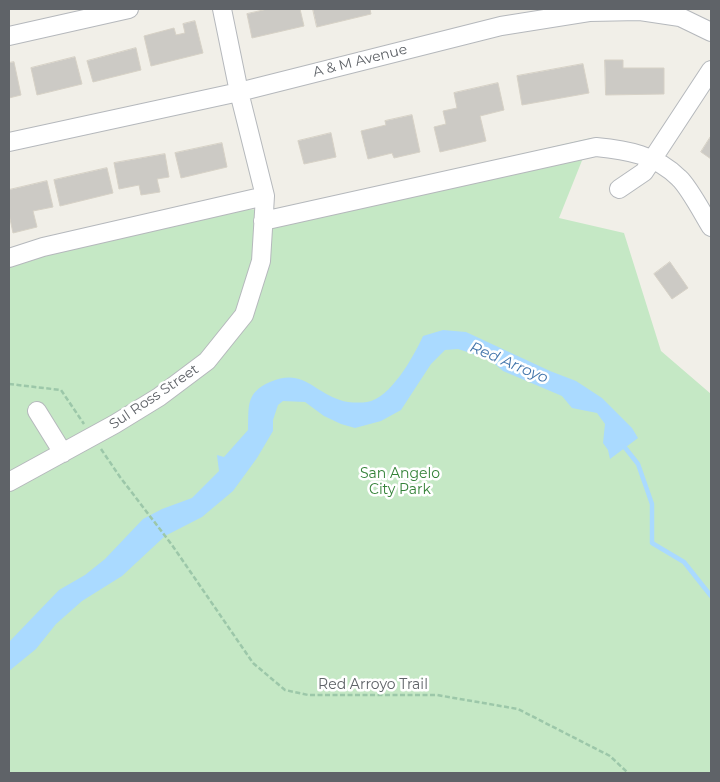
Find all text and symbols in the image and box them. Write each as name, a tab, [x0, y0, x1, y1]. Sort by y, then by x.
street label: A & M Avenue	[311, 41, 409, 81]
water label: Red Arroyo	[467, 339, 551, 387]
street label: Sul Ross Street	[106, 361, 202, 433]
park label: San Angelo City Park	[360, 466, 440, 498]
street label: Red Arroyo Trail	[318, 677, 428, 693]

